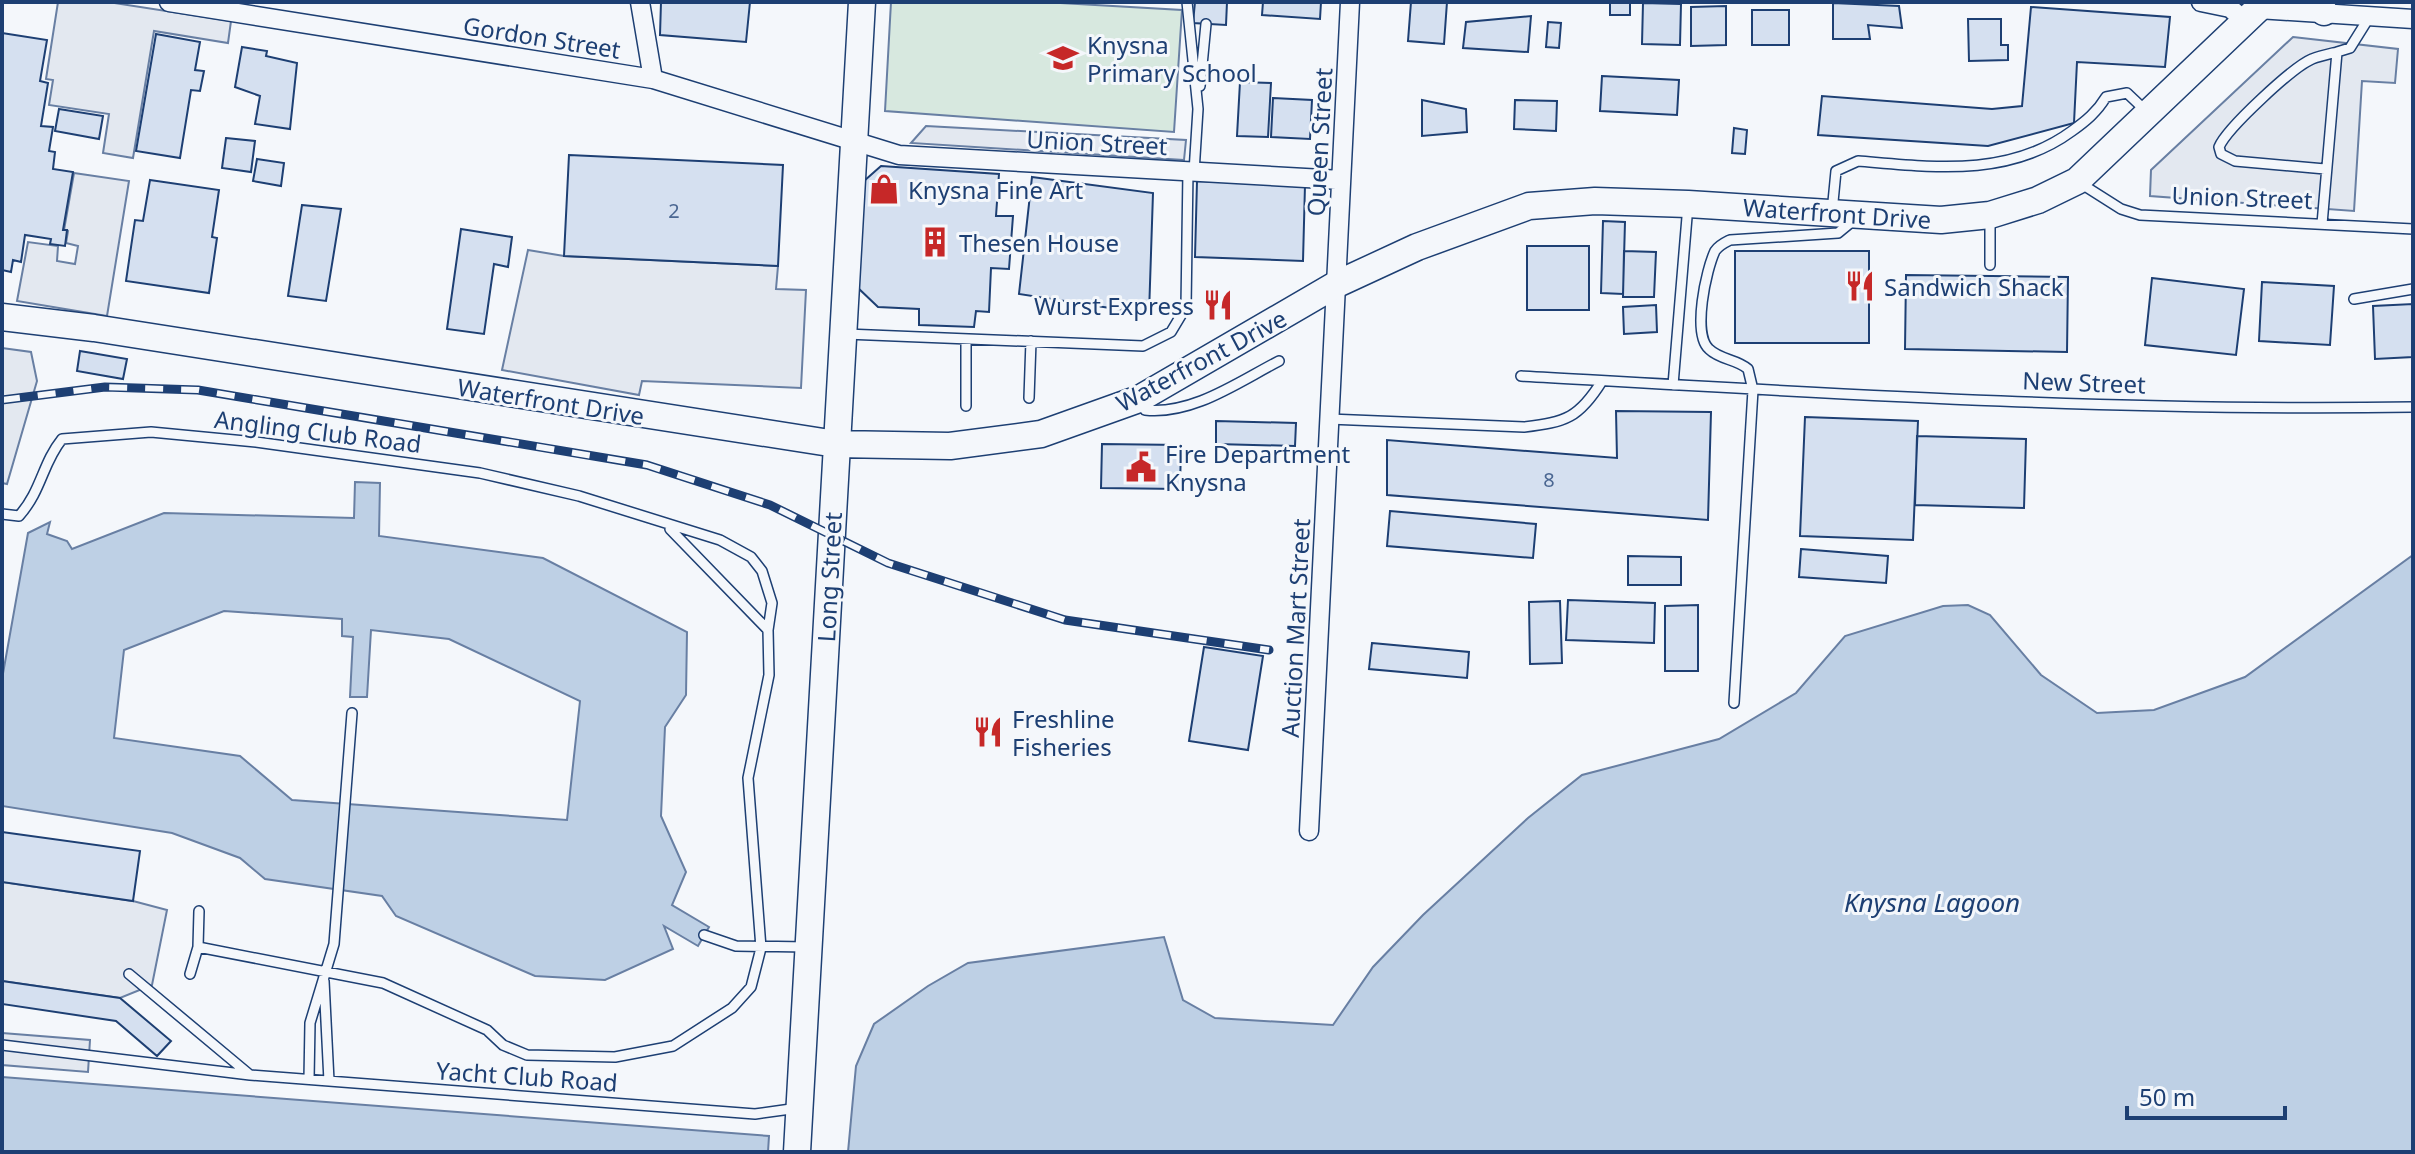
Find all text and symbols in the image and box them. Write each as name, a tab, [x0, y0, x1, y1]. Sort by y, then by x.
street label: Gordon Street	[461, 8, 623, 66]
place label: Knysna Primary School	[1087, 28, 1257, 89]
school or university icon: Knysna Primary School	[1046, 41, 1080, 75]
street label: Queen Street	[1299, 67, 1339, 217]
street label: Union Street	[1026, 122, 1169, 162]
shop icon: Knysna Fine Art	[867, 172, 901, 206]
place label: Knysna Fine Art	[908, 173, 1083, 206]
street label: Union Street	[2171, 178, 2313, 216]
street label: Waterfront Drive	[1742, 190, 1932, 236]
house number: 2	[668, 197, 680, 224]
building icon: Thesen House	[918, 225, 952, 259]
place label: Thesen House	[959, 226, 1119, 259]
restaurant icon: Sandwich Shack	[1843, 269, 1877, 303]
place label: Sandwich Shack	[1884, 270, 2064, 303]
restaurant icon: Wurst Express	[1201, 288, 1235, 322]
place label: Wurst Express	[1034, 289, 1194, 322]
street label: Waterfront Drive	[1110, 301, 1292, 419]
street label: New Street	[2022, 363, 2147, 401]
street label: Waterfront Drive	[455, 370, 647, 432]
street label: Angling Club Road	[213, 402, 423, 460]
place label: Fire Department Knysna	[1165, 437, 1351, 498]
public building icon: Fire Department Knysna	[1124, 450, 1158, 484]
house number: 8	[1543, 466, 1555, 493]
street label: Long Street	[809, 511, 849, 643]
street label: Auction Mart Street	[1273, 517, 1317, 738]
place label: Freshline Fisheries	[1012, 702, 1115, 763]
restaurant icon: Freshline Fisheries	[971, 715, 1005, 749]
water label: Knysna Lagoon	[1844, 884, 2020, 920]
street label: Yacht Club Road	[435, 1053, 619, 1099]
scale bar	[2127, 1070, 2285, 1120]
text: 50 m	[2139, 1080, 2195, 1113]

